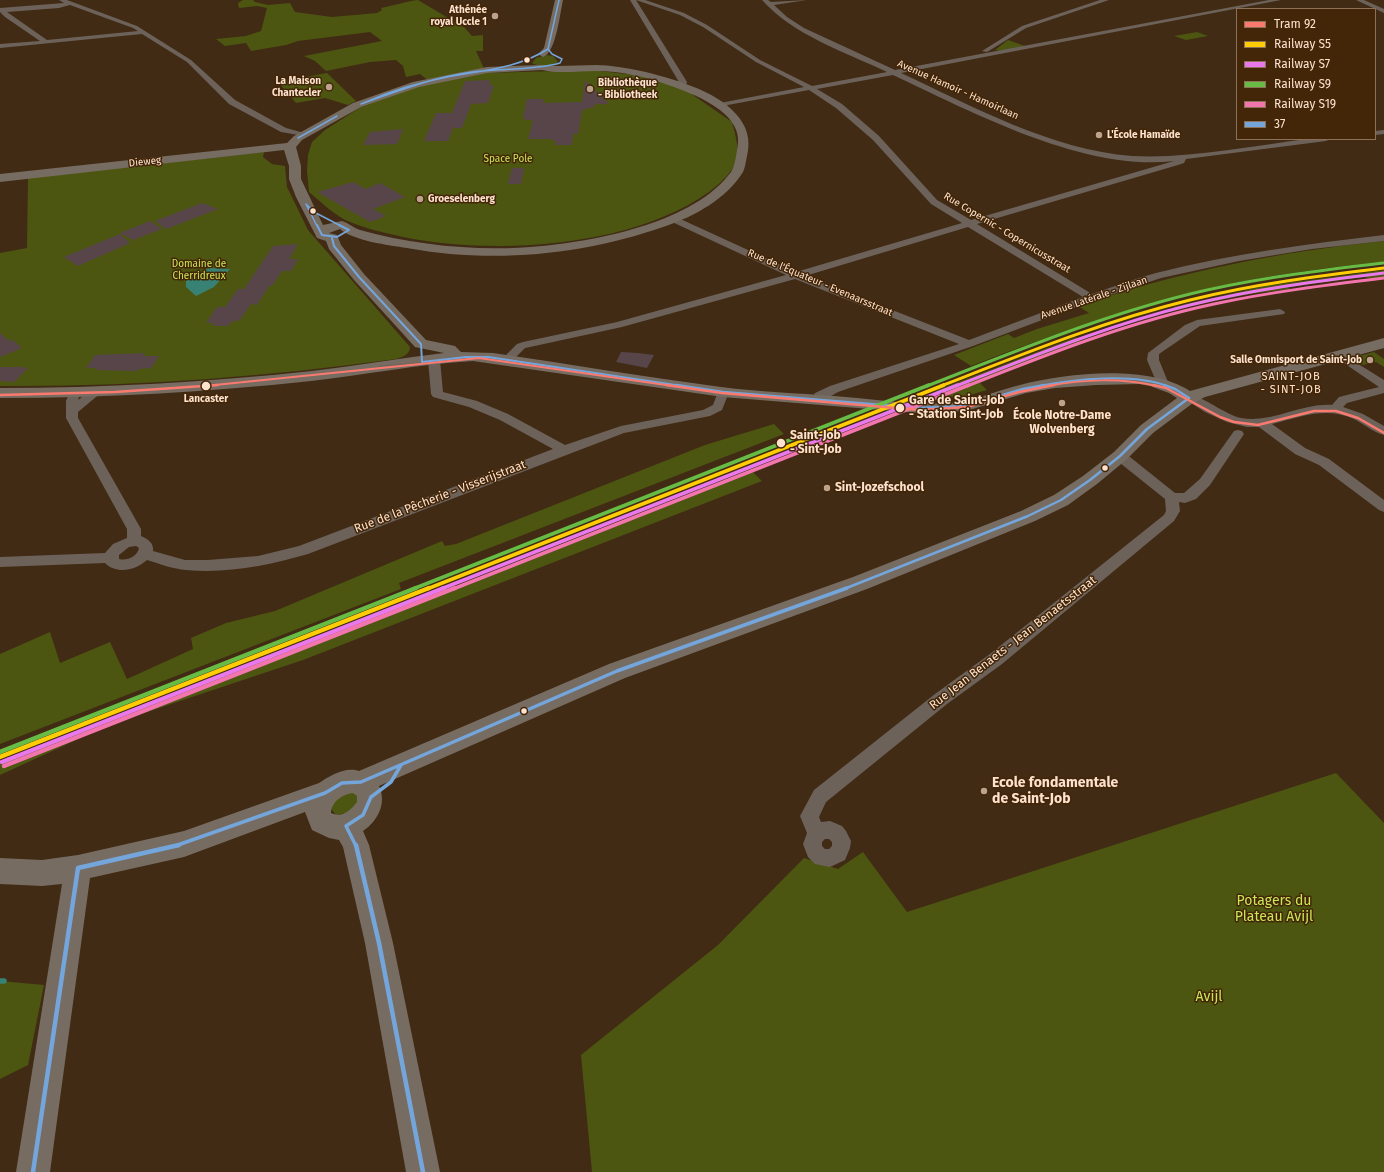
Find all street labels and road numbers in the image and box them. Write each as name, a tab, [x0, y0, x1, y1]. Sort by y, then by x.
street label: Avenue Hamoir - Hamoirlaan	[896, 58, 1020, 122]
street label: Dieweg	[128, 154, 162, 170]
street label: Rue Copernic - Copernicusstraat	[941, 190, 1073, 276]
street label: Rue de l'Équateur - Evenaarsstraat	[746, 247, 894, 319]
street label: Avenue Latérale - Zijlaan	[1039, 274, 1149, 322]
street label: Rue de la Pêcherie - Visserijstraat	[352, 458, 528, 536]
street label: Rue Jean Benaets - Jean Benaetsstraat	[927, 573, 1099, 713]

